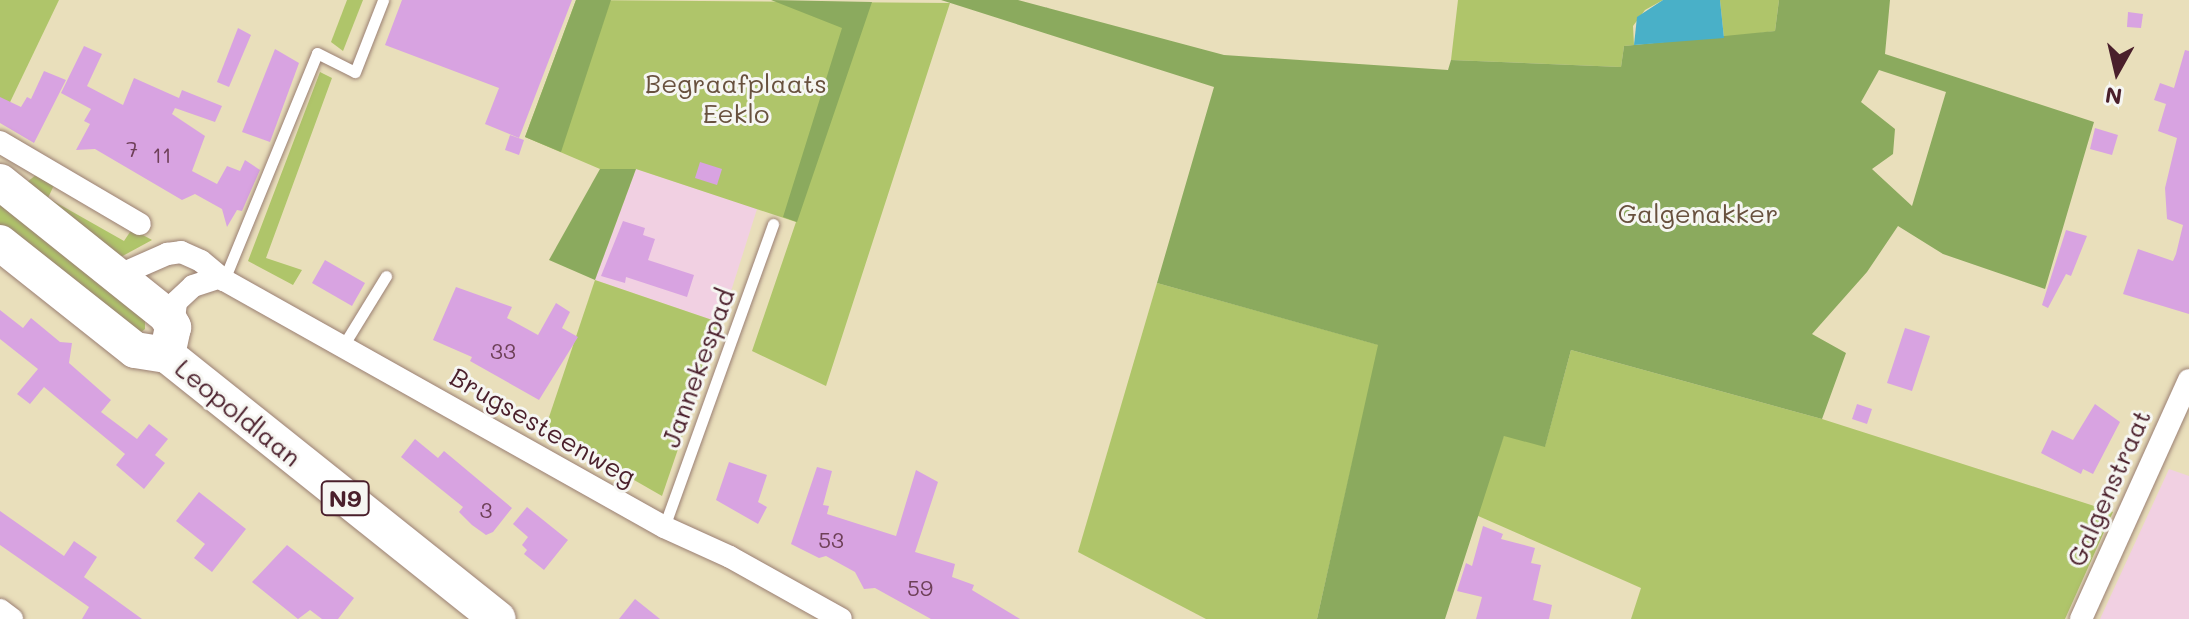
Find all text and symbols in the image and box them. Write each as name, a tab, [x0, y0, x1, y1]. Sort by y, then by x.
north arrow	[2077, 32, 2157, 112]
park label: Begraafplaats Eeklo	[645, 68, 827, 130]
text: N	[2103, 81, 2124, 112]
house number: 7	[126, 136, 138, 162]
house number: 11	[152, 142, 172, 168]
park label: Galgenakker	[1618, 198, 1778, 230]
street label: Jannekespad	[655, 284, 741, 452]
house number: 33	[490, 338, 516, 364]
street label: Leopoldlaan	[169, 353, 307, 473]
street label: Brugsesteenweg	[445, 361, 641, 493]
street label: Galgenstraat	[2060, 405, 2158, 571]
road number: N9	[319, 478, 371, 518]
house number: 3	[480, 497, 492, 523]
house number: 53	[818, 527, 844, 553]
house number: 59	[907, 575, 933, 601]

